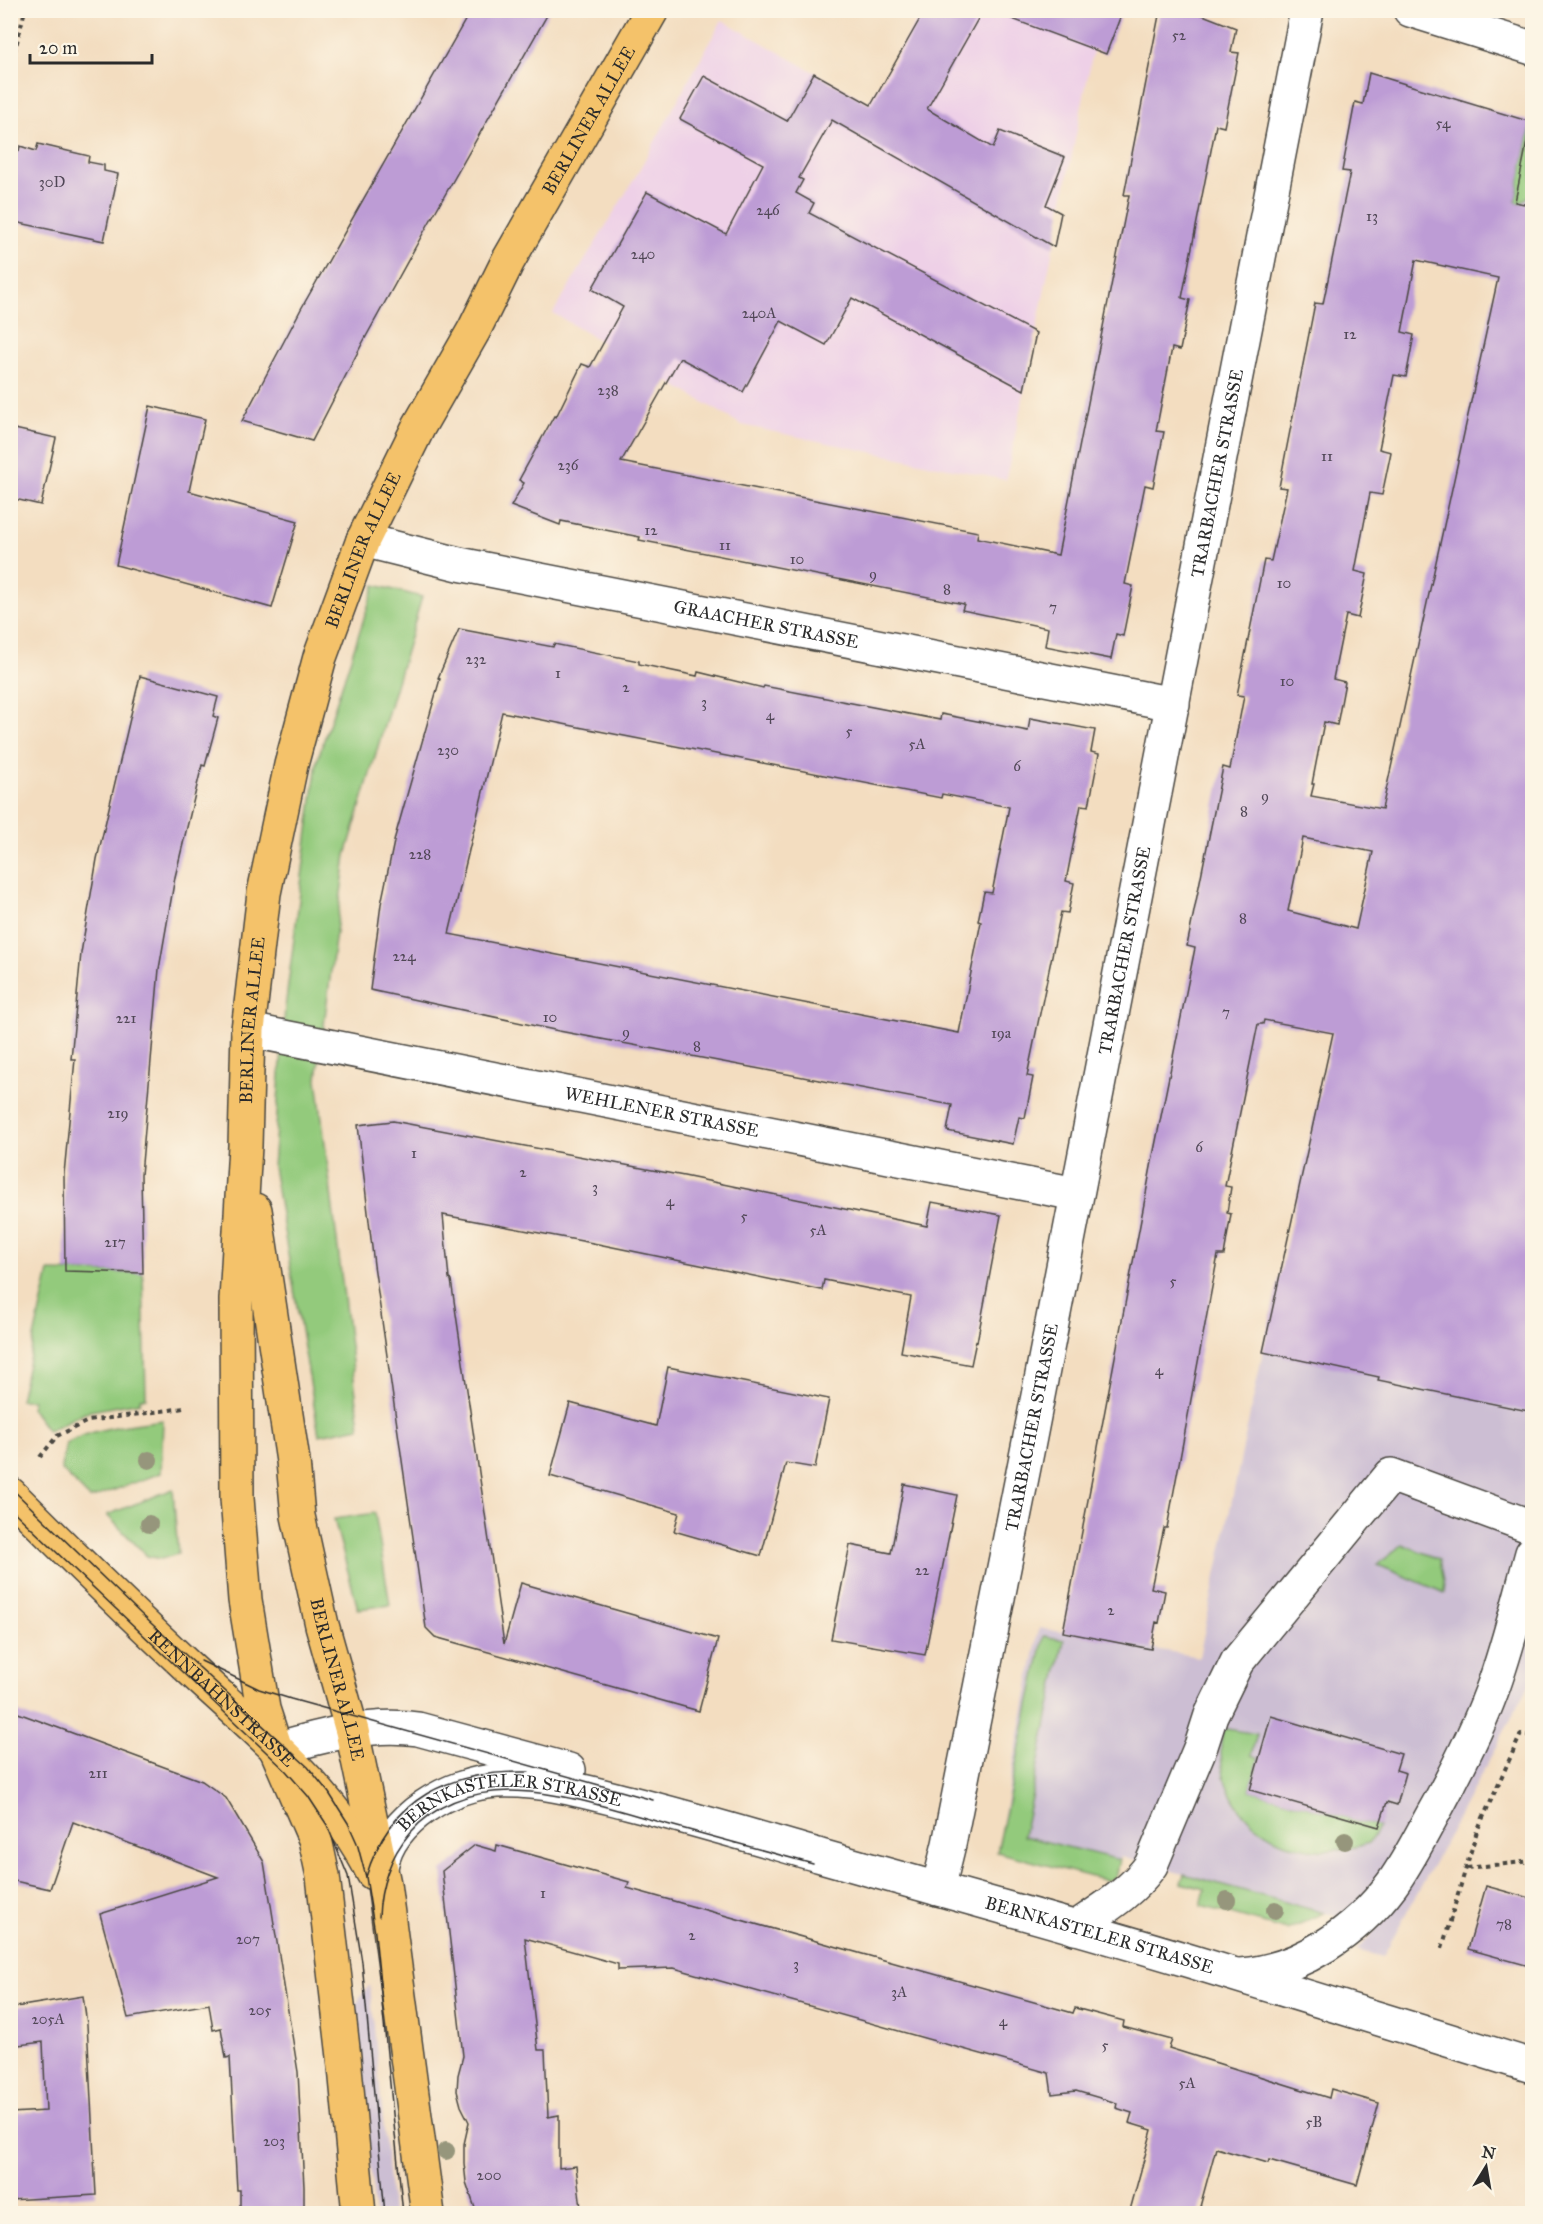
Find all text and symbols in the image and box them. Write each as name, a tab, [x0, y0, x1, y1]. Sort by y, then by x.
house number: 52	[1172, 26, 1187, 44]
scale bar	[30, 27, 152, 65]
text: 20 m	[39, 37, 77, 59]
street label: BERLINER ALLEE	[537, 42, 640, 199]
house number: 54	[1436, 114, 1451, 132]
house number: 30D	[39, 173, 65, 191]
house number: 246	[756, 201, 781, 219]
house number: 13	[1366, 207, 1378, 225]
house number: 240	[631, 245, 655, 263]
house number: 240A	[742, 304, 776, 322]
house number: 12	[1343, 325, 1357, 343]
street label: TRARBACHER STRASSE	[1186, 367, 1248, 579]
house number: 238	[597, 381, 619, 399]
house number: 11	[1321, 447, 1333, 465]
house number: 236	[557, 456, 580, 474]
street label: BERLINER ALLEE	[321, 468, 406, 631]
house number: 12	[644, 521, 658, 539]
house number: 11	[719, 536, 731, 554]
house number: 10	[790, 550, 804, 568]
house number: 9	[869, 565, 877, 583]
house number: 10	[1277, 574, 1291, 592]
house number: 8	[943, 580, 951, 598]
street label: GRAACHER STRASSE	[672, 595, 861, 653]
house number: 7	[1049, 598, 1057, 616]
house number: 232	[466, 650, 487, 668]
house number: 1	[555, 664, 561, 682]
house number: 10	[1280, 672, 1294, 690]
house number: 2	[622, 678, 630, 696]
house number: 3	[701, 693, 707, 711]
house number: 4	[766, 706, 775, 724]
house number: 5	[846, 722, 853, 740]
house number: 5A	[908, 735, 926, 753]
house number: 230	[437, 741, 459, 759]
house number: 6	[1013, 757, 1022, 775]
house number: 9	[1261, 787, 1269, 805]
house number: 8	[1240, 802, 1248, 820]
street label: TRARBACHER STRASSE	[1093, 844, 1155, 1056]
house number: 228	[409, 845, 431, 863]
house number: 8	[1239, 909, 1247, 927]
street label: BERLINER ALLEE	[235, 935, 270, 1104]
house number: 224	[392, 947, 416, 965]
house number: 7	[1222, 1003, 1230, 1021]
house number: 10	[543, 1008, 557, 1026]
house number: 221	[116, 1009, 136, 1027]
house number: 9	[622, 1023, 630, 1041]
house number: 19a	[991, 1024, 1012, 1042]
house number: 8	[693, 1037, 701, 1055]
street label: WEHLENER STRASSE	[563, 1082, 761, 1142]
house number: 219	[107, 1104, 129, 1122]
house number: 6	[1195, 1138, 1204, 1156]
house number: 1	[411, 1144, 417, 1162]
house number: 2	[519, 1163, 527, 1181]
house number: 3	[592, 1178, 598, 1196]
house number: 4	[666, 1192, 675, 1210]
house number: 5	[741, 1207, 748, 1225]
house number: 5A	[809, 1221, 827, 1239]
house number: 217	[104, 1233, 126, 1251]
house number: 5	[1170, 1272, 1177, 1290]
street label: TRARBACHER STRASSE	[1000, 1321, 1063, 1534]
house number: 4	[1155, 1361, 1164, 1379]
house number: 22	[915, 1561, 930, 1579]
street label: BERLINER ALLEE	[305, 1596, 369, 1763]
house number: 2	[1107, 1601, 1115, 1619]
street label: RENNBAHNSTRASSE	[144, 1624, 300, 1771]
house number: 211	[88, 1764, 108, 1782]
street label: BERNKASTELER STRASSE	[392, 1770, 624, 1836]
house number: 1	[540, 1884, 546, 1902]
street label: BERNKASTELER STRASSE	[983, 1892, 1216, 1979]
house number: 78	[1496, 1915, 1512, 1933]
house number: 2	[688, 1926, 696, 1944]
house number: 207	[236, 1930, 260, 1948]
house number: 3	[793, 1955, 799, 1973]
house number: 3A	[891, 1983, 907, 2001]
house number: 205	[248, 2001, 272, 2019]
house number: 205A	[31, 2010, 65, 2028]
house number: 4	[999, 2012, 1008, 2030]
house number: 5	[1102, 2036, 1109, 2054]
house number: 5A	[1178, 2074, 1196, 2092]
house number: 5B	[1306, 2113, 1322, 2131]
house number: 203	[263, 2132, 285, 2150]
north arrow	[1456, 2137, 1516, 2197]
text: N	[1480, 2142, 1498, 2163]
house number: 200	[477, 2166, 501, 2184]

